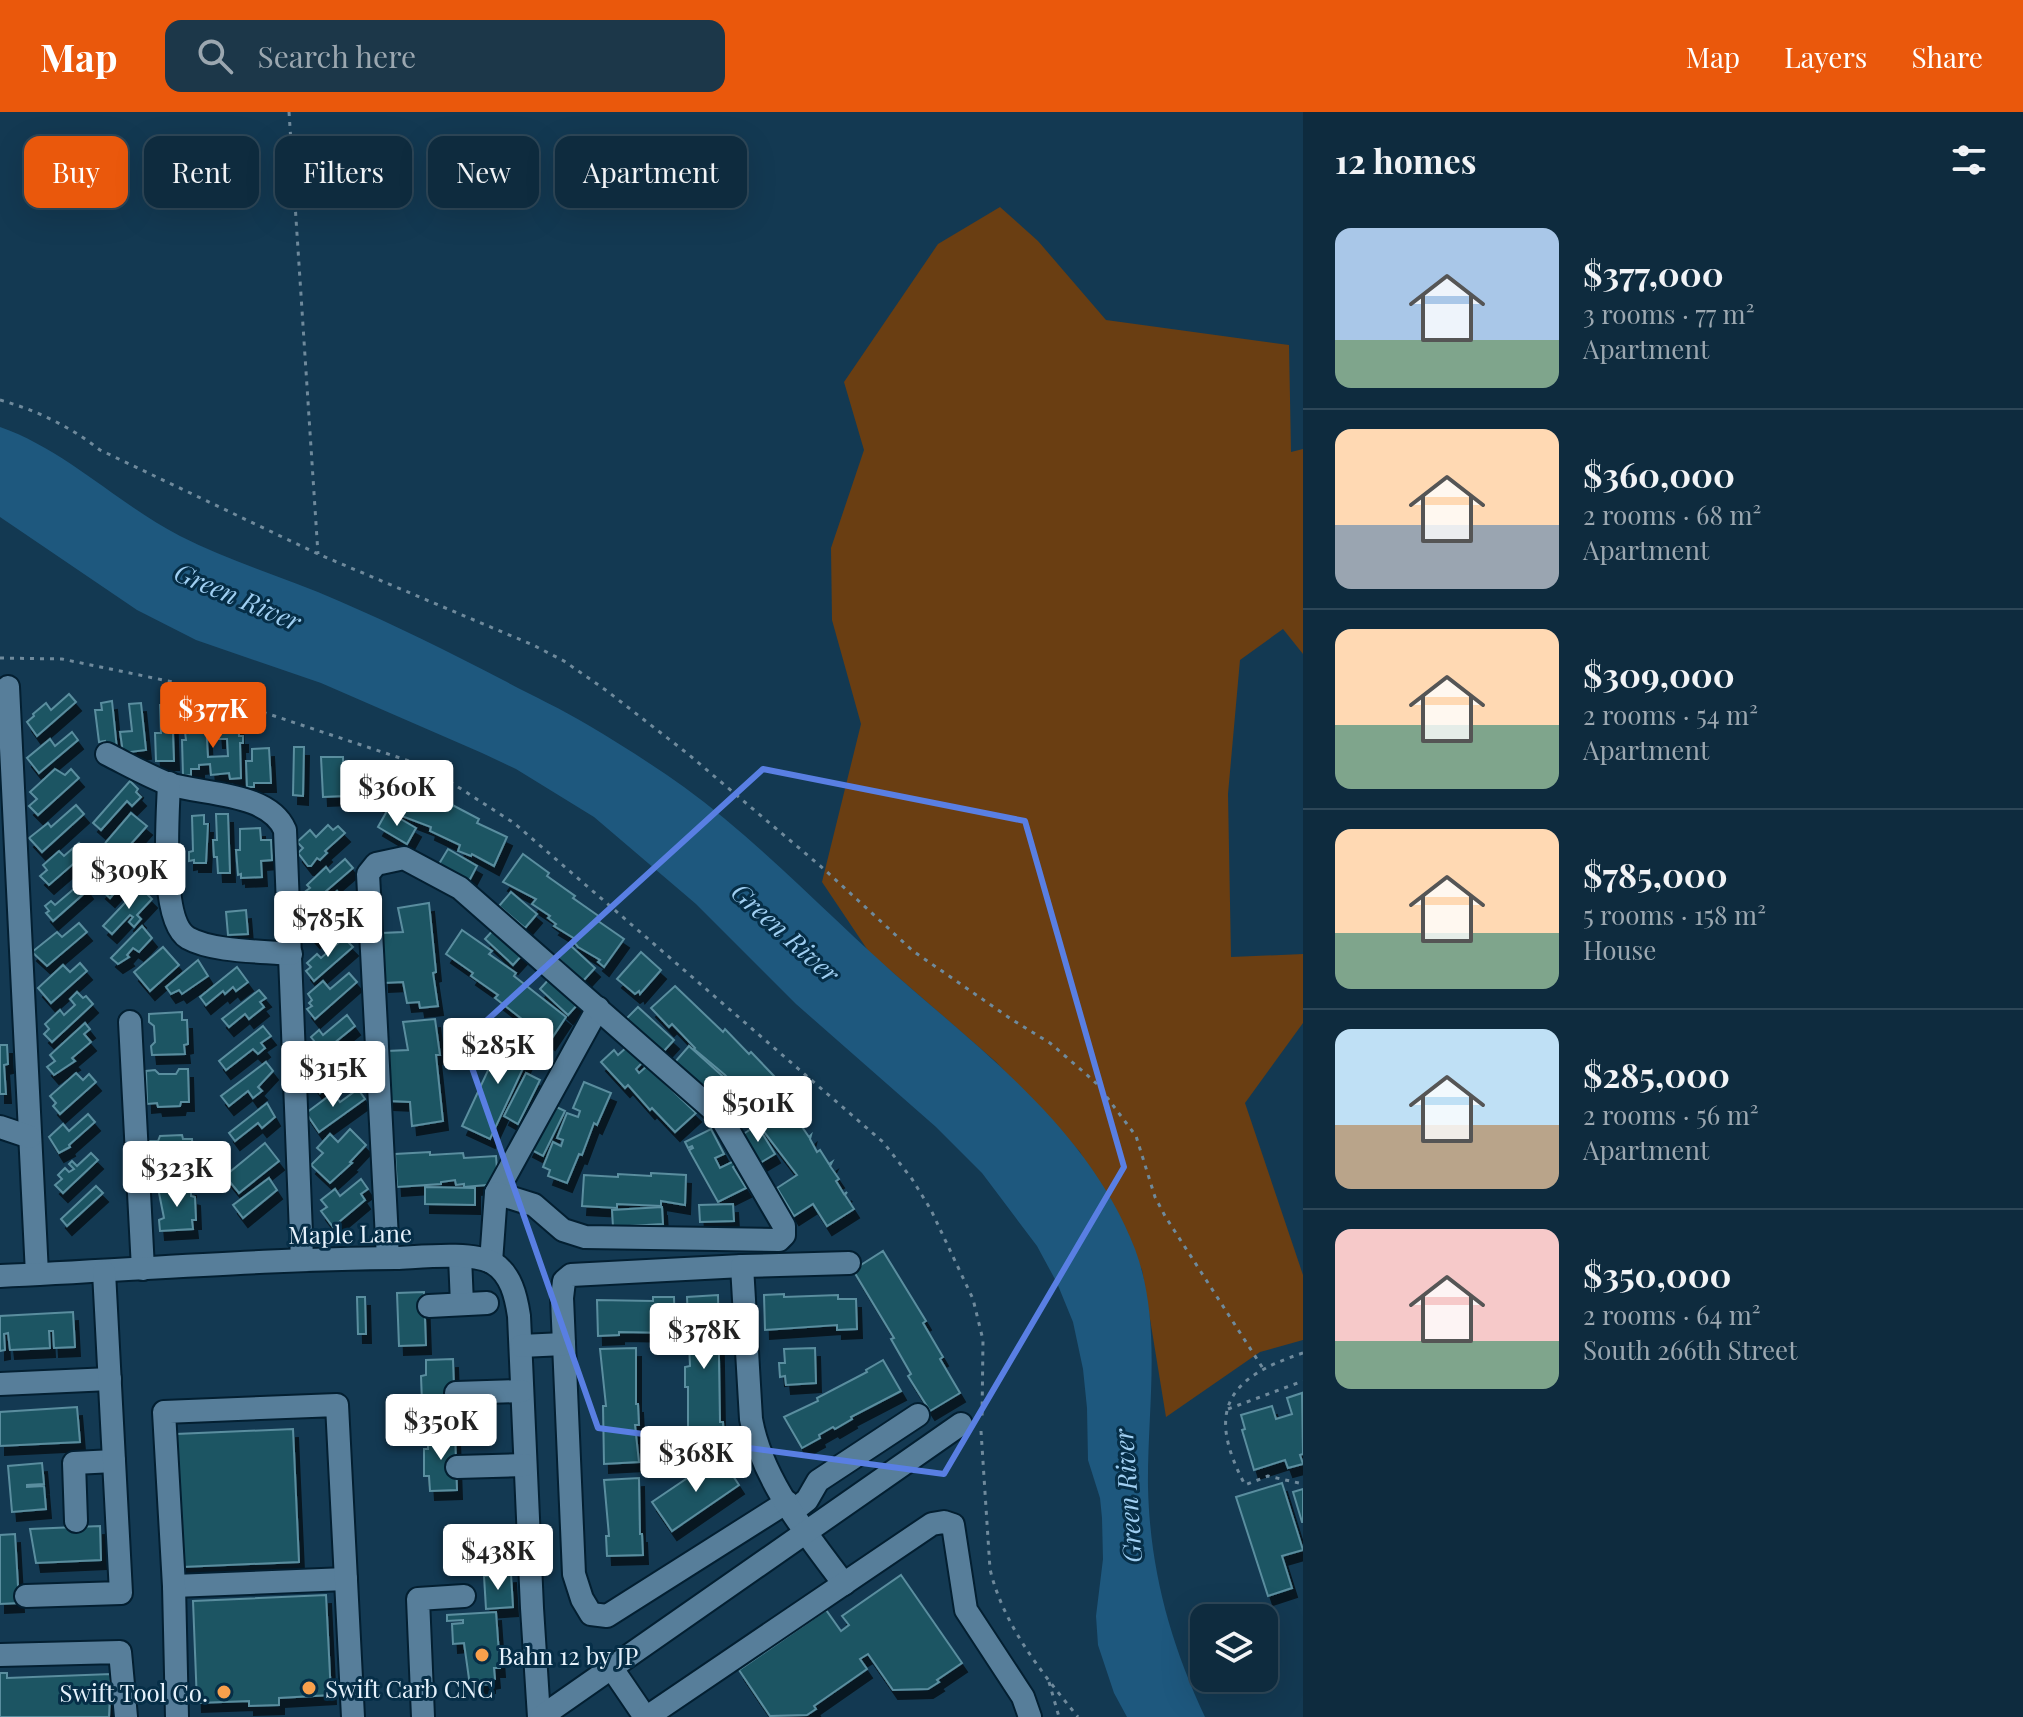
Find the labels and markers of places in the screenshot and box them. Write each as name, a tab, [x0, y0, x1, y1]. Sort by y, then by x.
pin: $377K	[157, 682, 269, 750]
pin: $360K	[341, 760, 453, 828]
pin: $309K	[73, 843, 185, 911]
pin: $785K	[272, 891, 384, 959]
pin: $285K	[442, 1018, 554, 1086]
pin: $315K	[277, 1041, 389, 1109]
pin: $501K	[702, 1076, 814, 1144]
pin: $323K	[121, 1141, 233, 1209]
pin: $378K	[648, 1303, 760, 1371]
pin: $350K	[385, 1394, 497, 1462]
pin: $368K	[640, 1426, 752, 1494]
pin: $438K	[442, 1524, 554, 1592]
place label: Bahn 12 by JP	[498, 1639, 638, 1671]
marker: Bahn 12 by JP	[473, 1646, 491, 1664]
place label: Swift Carb CNC	[325, 1672, 493, 1704]
place label: Swift Tool Co.	[60, 1676, 208, 1708]
marker: Swift Carb CNC	[300, 1679, 318, 1697]
marker: Swift Tool Co.	[215, 1683, 233, 1701]

